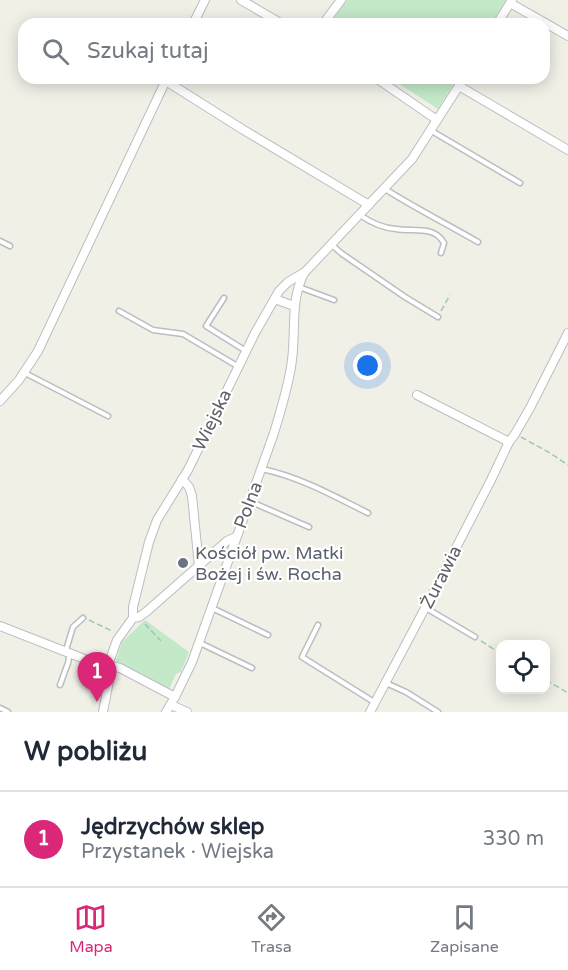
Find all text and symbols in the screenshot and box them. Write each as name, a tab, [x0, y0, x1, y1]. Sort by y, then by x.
search box	[18, 18, 550, 84]
icon: search	[39, 35, 72, 68]
text: Szukaj tutaj	[87, 38, 209, 64]
your location	[353, 351, 382, 380]
street label: Wiejska	[188, 386, 236, 454]
street label: Polna	[229, 478, 267, 532]
place label: Kościół pw. Matki Bożej i św. Rocha	[195, 542, 344, 585]
street label: Żurawia	[416, 542, 466, 612]
marker: Kościół pw. Matki Bożej i św. Rocha	[176, 556, 190, 570]
map controls	[496, 640, 550, 694]
button: locate	[496, 640, 550, 694]
pin: 1	[78, 652, 116, 702]
text: W pobliżu	[24, 736, 147, 767]
text: Jędrzychów sklep	[81, 814, 264, 840]
text: 1	[37, 827, 50, 851]
text: 330 m	[483, 827, 544, 851]
text: Przystanek · Wiejska	[81, 840, 274, 864]
tab: Mapa	[69, 901, 113, 957]
tab: Trasa	[251, 901, 292, 957]
tab: Zapisane	[430, 901, 499, 957]

